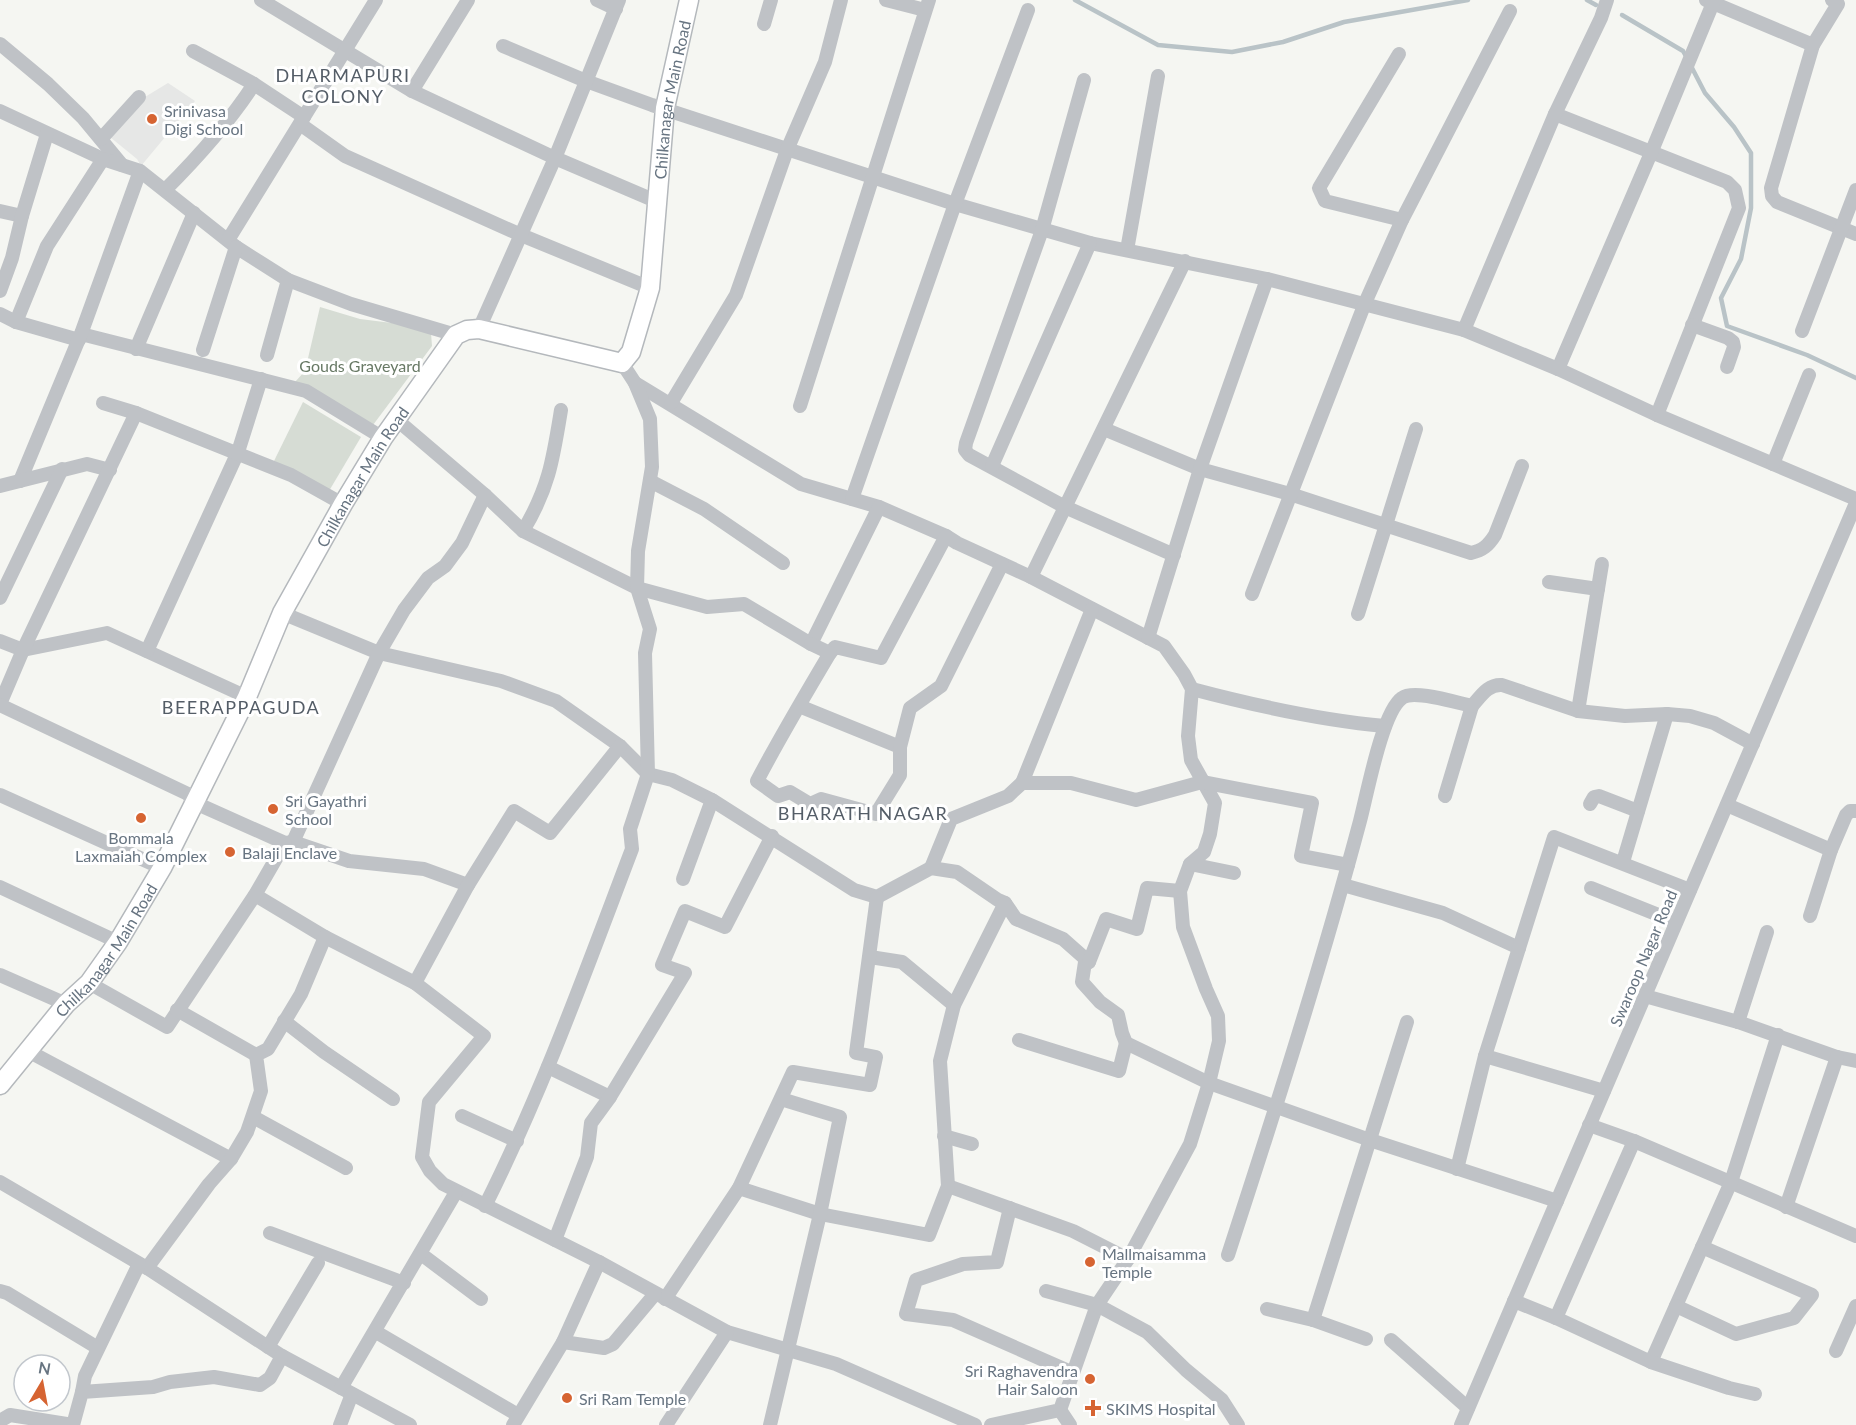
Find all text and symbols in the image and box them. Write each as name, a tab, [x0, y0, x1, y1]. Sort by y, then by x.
street label: Chilkanagar Main Road	[650, 18, 694, 180]
district label: DHARMAPURI COLONY	[275, 64, 411, 107]
place label: Srinivasa Digi School	[164, 101, 243, 138]
marker: Srinivasa Digi School	[145, 112, 159, 126]
park label: Gouds Graveyard	[299, 356, 421, 375]
street label: Chilkanagar Main Road	[312, 403, 412, 550]
district label: BEERAPPAGUDA	[162, 696, 320, 718]
place label: Sri Gayathri School	[285, 791, 367, 828]
marker: Sri Gayathri School	[266, 802, 280, 816]
district label: BHARATH NAGAR	[778, 802, 948, 824]
marker: Bommala Laxmaiah Complex	[134, 811, 148, 825]
place label: Bommala Laxmaiah Complex	[75, 828, 207, 865]
place label: Balaji Enclave	[242, 843, 337, 862]
marker: Balaji Enclave	[223, 845, 237, 859]
street label: Chilkanagar Main Road	[50, 880, 160, 1020]
street label: Swaroop Nagar Road	[1606, 887, 1680, 1029]
place label: Mallmaisamma Temple	[1102, 1244, 1206, 1281]
marker: Mallmaisamma Temple	[1083, 1255, 1097, 1269]
north arrow	[12, 1353, 72, 1413]
text: N	[37, 1357, 52, 1378]
place label: Sri Raghavendra Hair Saloon	[965, 1361, 1078, 1398]
marker: Sri Raghavendra Hair Saloon	[1083, 1372, 1097, 1386]
place label: Sri Ram Temple	[579, 1389, 686, 1408]
marker: Sri Ram Temple	[560, 1391, 574, 1405]
marker: SKIMS Hospital	[1084, 1399, 1102, 1417]
place label: SKIMS Hospital	[1106, 1399, 1216, 1418]

